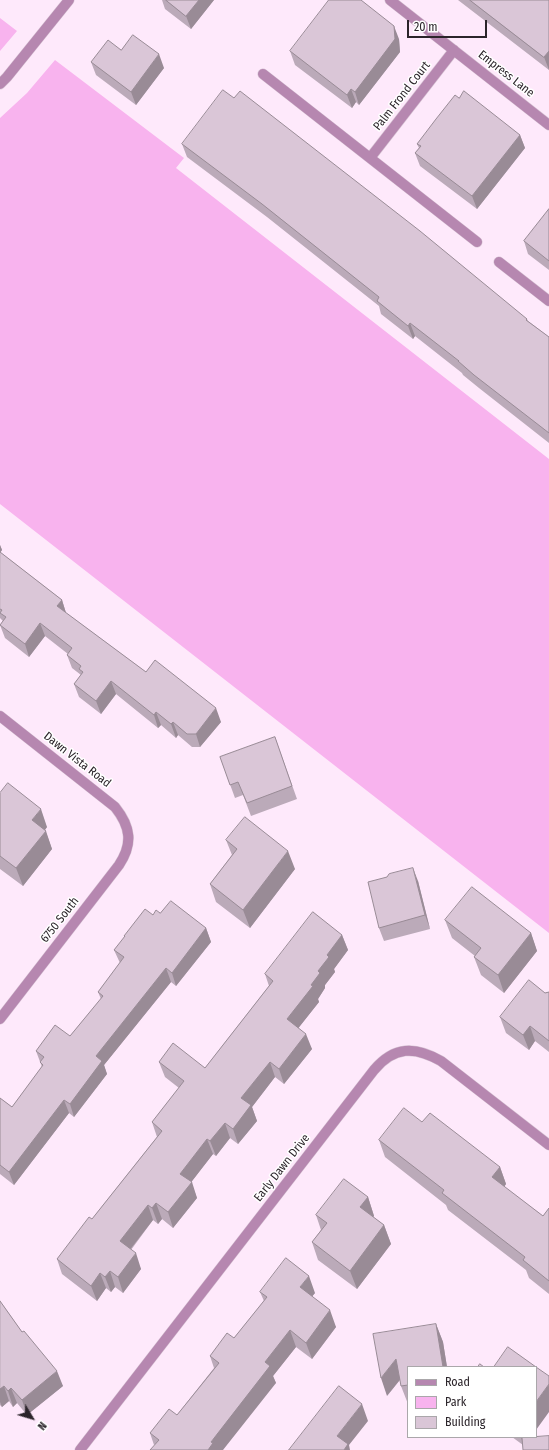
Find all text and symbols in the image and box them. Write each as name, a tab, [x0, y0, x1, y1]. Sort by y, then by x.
scale bar	[409, 12, 489, 38]
text: 20 m	[414, 20, 438, 34]
street label: Empress Lane	[475, 48, 537, 100]
street label: Palm Frond Court	[371, 59, 433, 133]
street label: Dawn Vista Road	[41, 729, 113, 791]
street label: 6750 South	[38, 894, 82, 946]
street label: Early Dawn Drive	[251, 1131, 313, 1205]
legend	[407, 1366, 537, 1438]
text: Road	[445, 1375, 470, 1389]
text: Park	[445, 1395, 466, 1409]
north arrow	[12, 1398, 52, 1438]
text: Building	[445, 1415, 485, 1429]
text: N	[35, 1419, 49, 1432]

